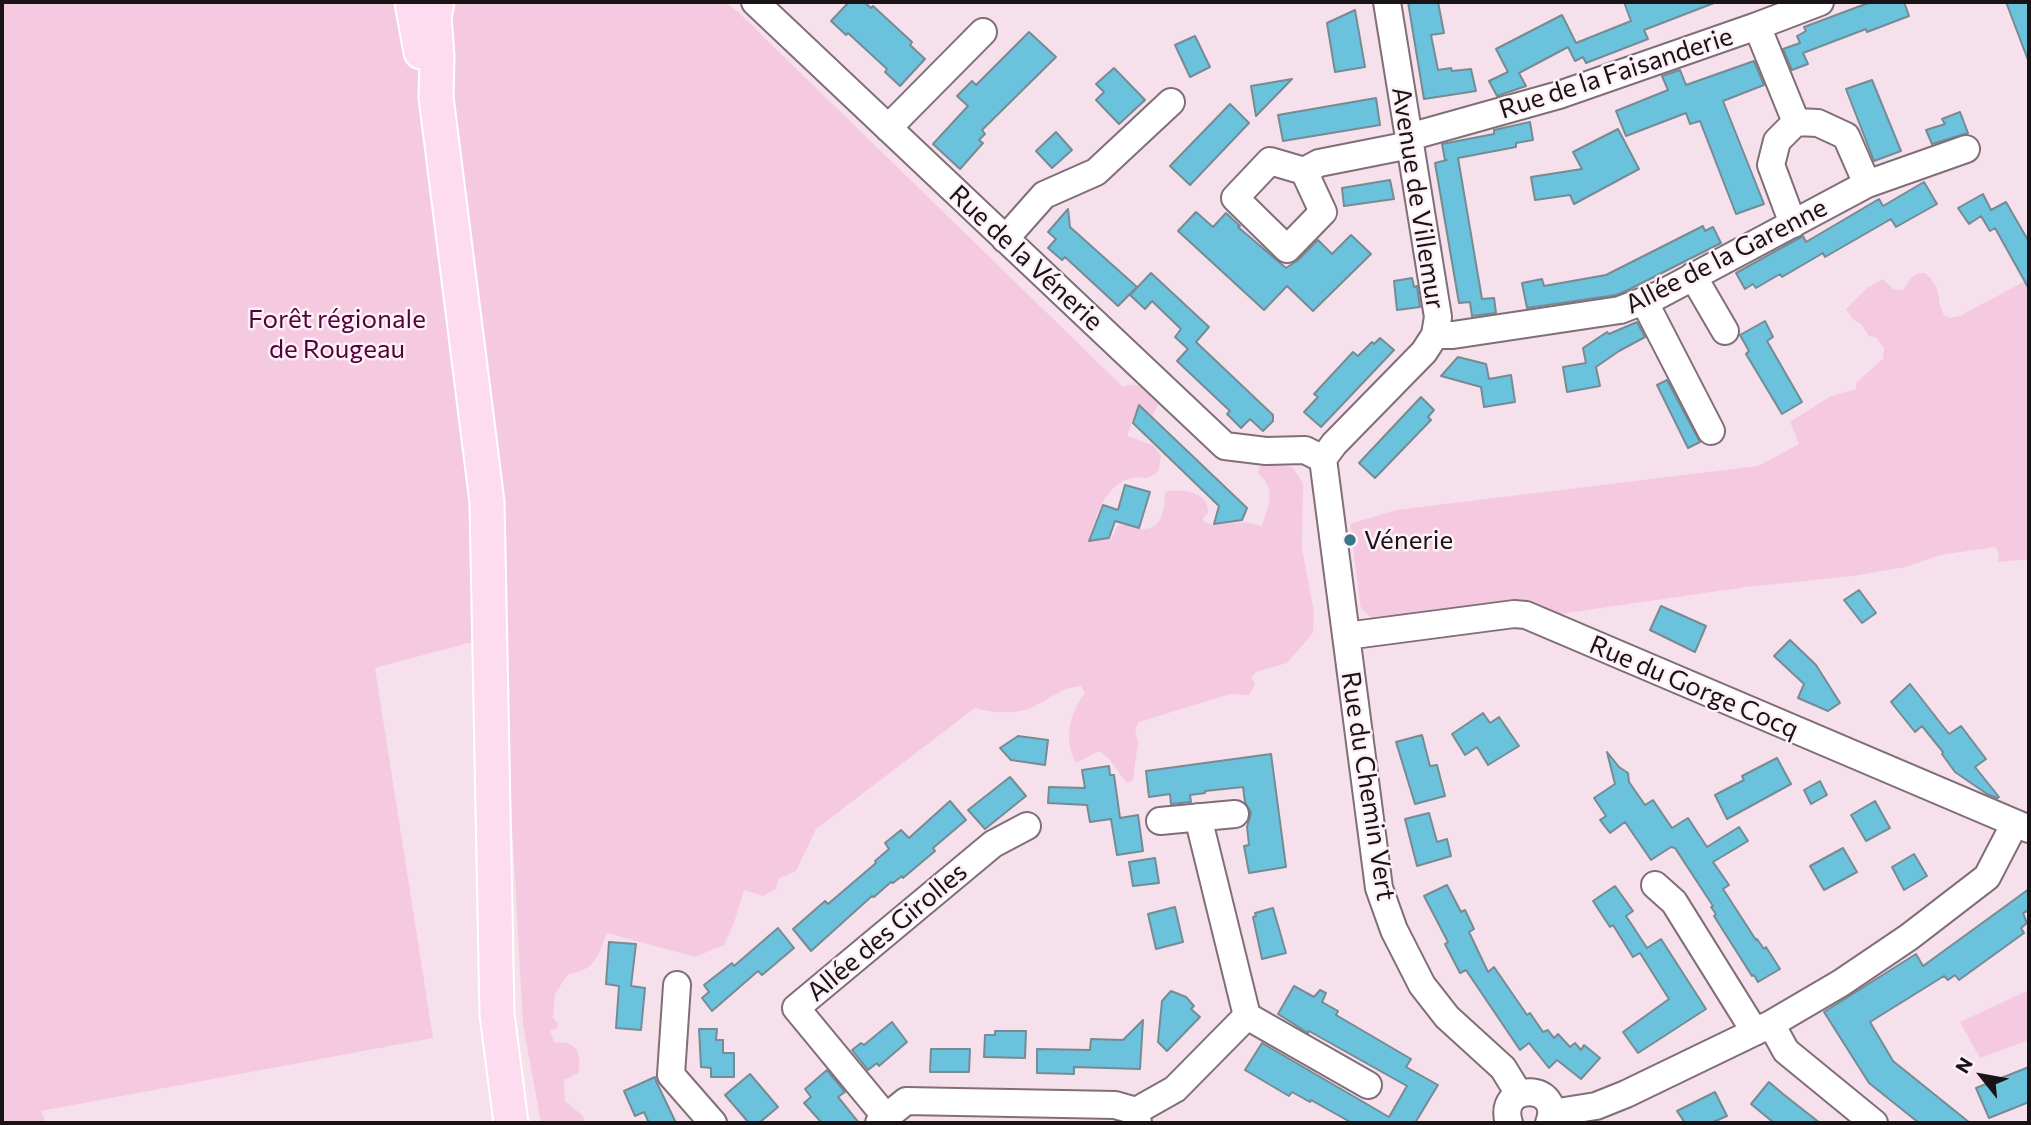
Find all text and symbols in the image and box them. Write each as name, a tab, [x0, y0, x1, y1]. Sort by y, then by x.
street label: Rue de la Faisanderie	[1495, 20, 1737, 126]
street label: Avenue de Villemur	[1385, 85, 1451, 311]
street label: Rue de la Vénerie	[943, 179, 1109, 337]
street label: Allée de la Garenne	[1620, 192, 1832, 320]
park label: Forêt régionale de Rougeau	[248, 303, 426, 364]
place label: Vénerie	[1364, 524, 1453, 556]
marker: Vénerie	[1342, 532, 1358, 548]
street label: Rue du Gorge Cocq	[1585, 629, 1803, 745]
street label: Rue du Chemin Vert	[1334, 669, 1402, 903]
street label: Allée des Girolles	[801, 856, 973, 1008]
north arrow	[1947, 1041, 2017, 1111]
text: N	[1950, 1053, 1977, 1077]

